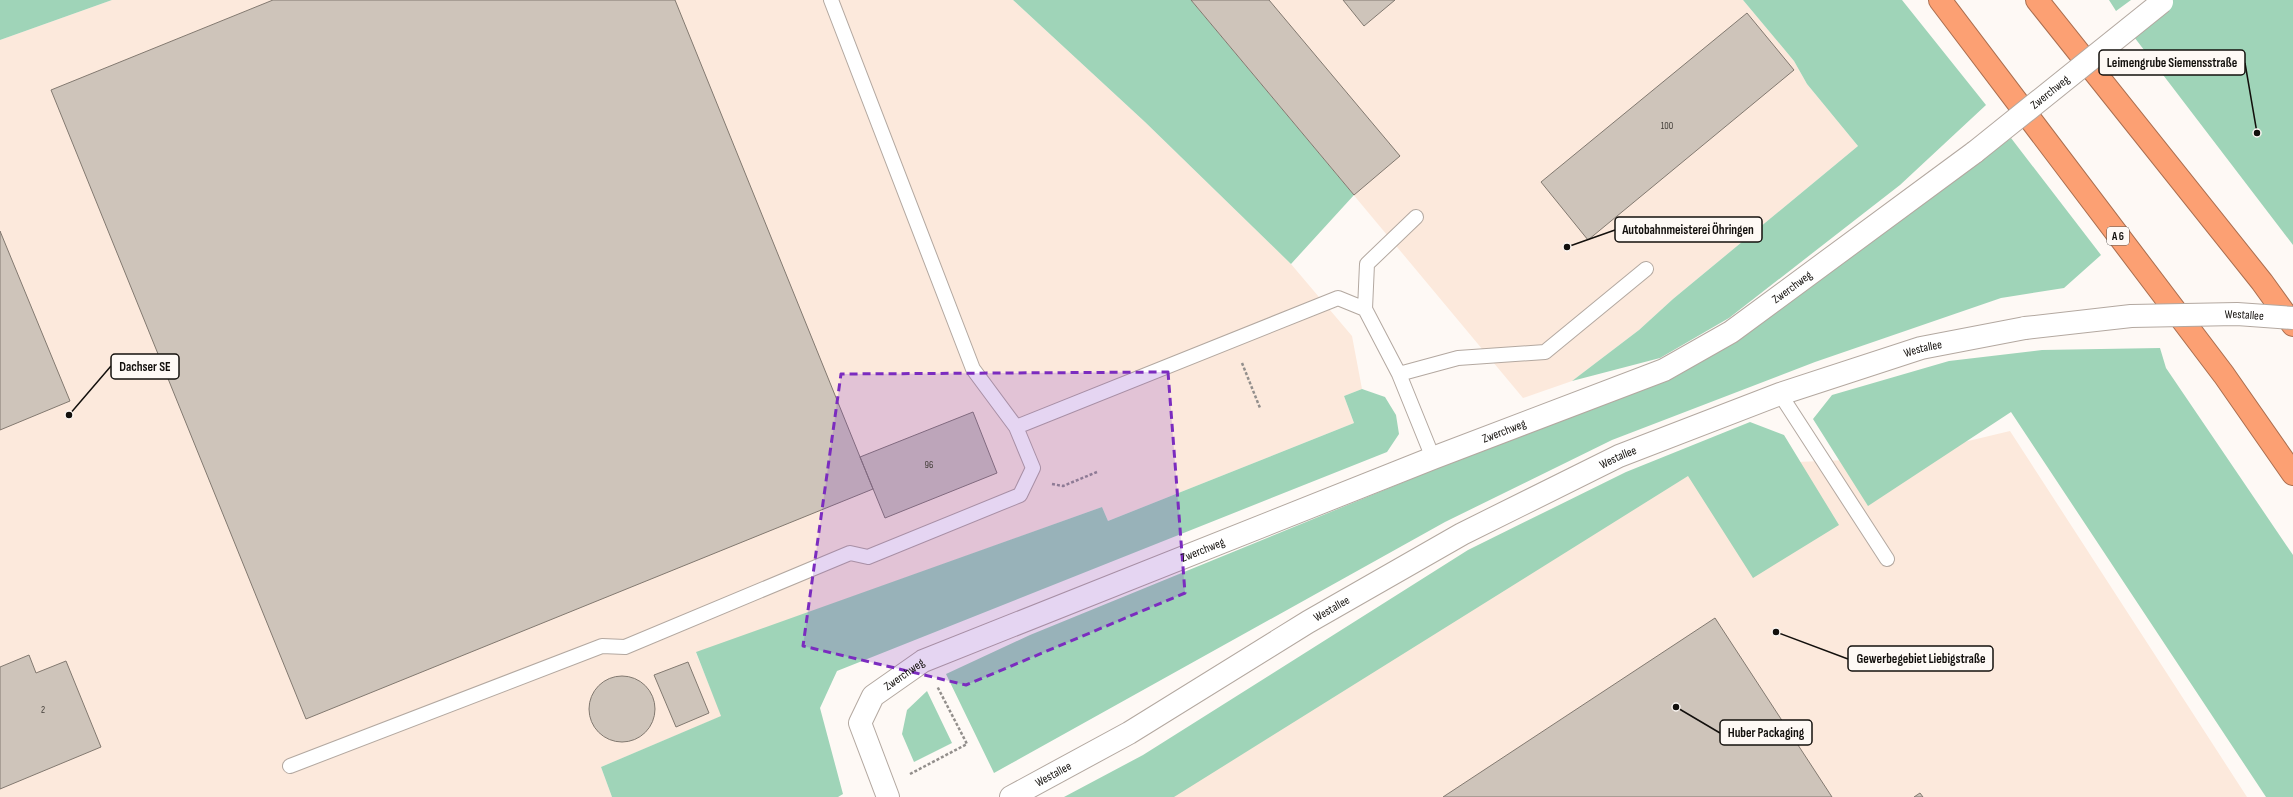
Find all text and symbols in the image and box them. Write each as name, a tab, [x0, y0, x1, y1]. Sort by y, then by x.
callout: Leimengrube Siemensstraße	[2099, 50, 2245, 75]
text: Leimengrube Siemensstraße	[2107, 55, 2238, 71]
street label: Zwerchweg	[2027, 72, 2073, 112]
house number: 100	[1661, 120, 1673, 132]
callout: Autobahnmeisterei Öhringen	[1615, 217, 1762, 242]
text: Autobahnmeisterei Öhringen	[1621, 222, 1754, 238]
road number: A 6	[2107, 227, 2129, 245]
street label: Zwerchweg	[1769, 267, 1815, 307]
street label: Westallee	[2225, 306, 2264, 323]
street label: Westallee	[1902, 337, 1943, 361]
callout: Dachser SE	[111, 354, 179, 379]
text: Dachser SE	[119, 359, 171, 375]
street label: Zwerchweg	[1480, 416, 1528, 446]
street label: Westallee	[1597, 442, 1639, 472]
house number: 96	[925, 459, 933, 471]
street label: Zwerchweg	[1178, 534, 1227, 565]
street label: Westallee	[1311, 592, 1352, 625]
callout: Gewerbegebiet Liebigstraße	[1848, 646, 1993, 671]
text: Gewerbegebiet Liebigstraße	[1857, 651, 1986, 667]
street label: Zwerchweg	[881, 655, 927, 694]
house number: 2	[41, 704, 45, 716]
callout: Huber Packaging	[1720, 720, 1812, 745]
text: Huber Packaging	[1728, 725, 1805, 741]
street label: Westallee	[1032, 758, 1074, 790]

